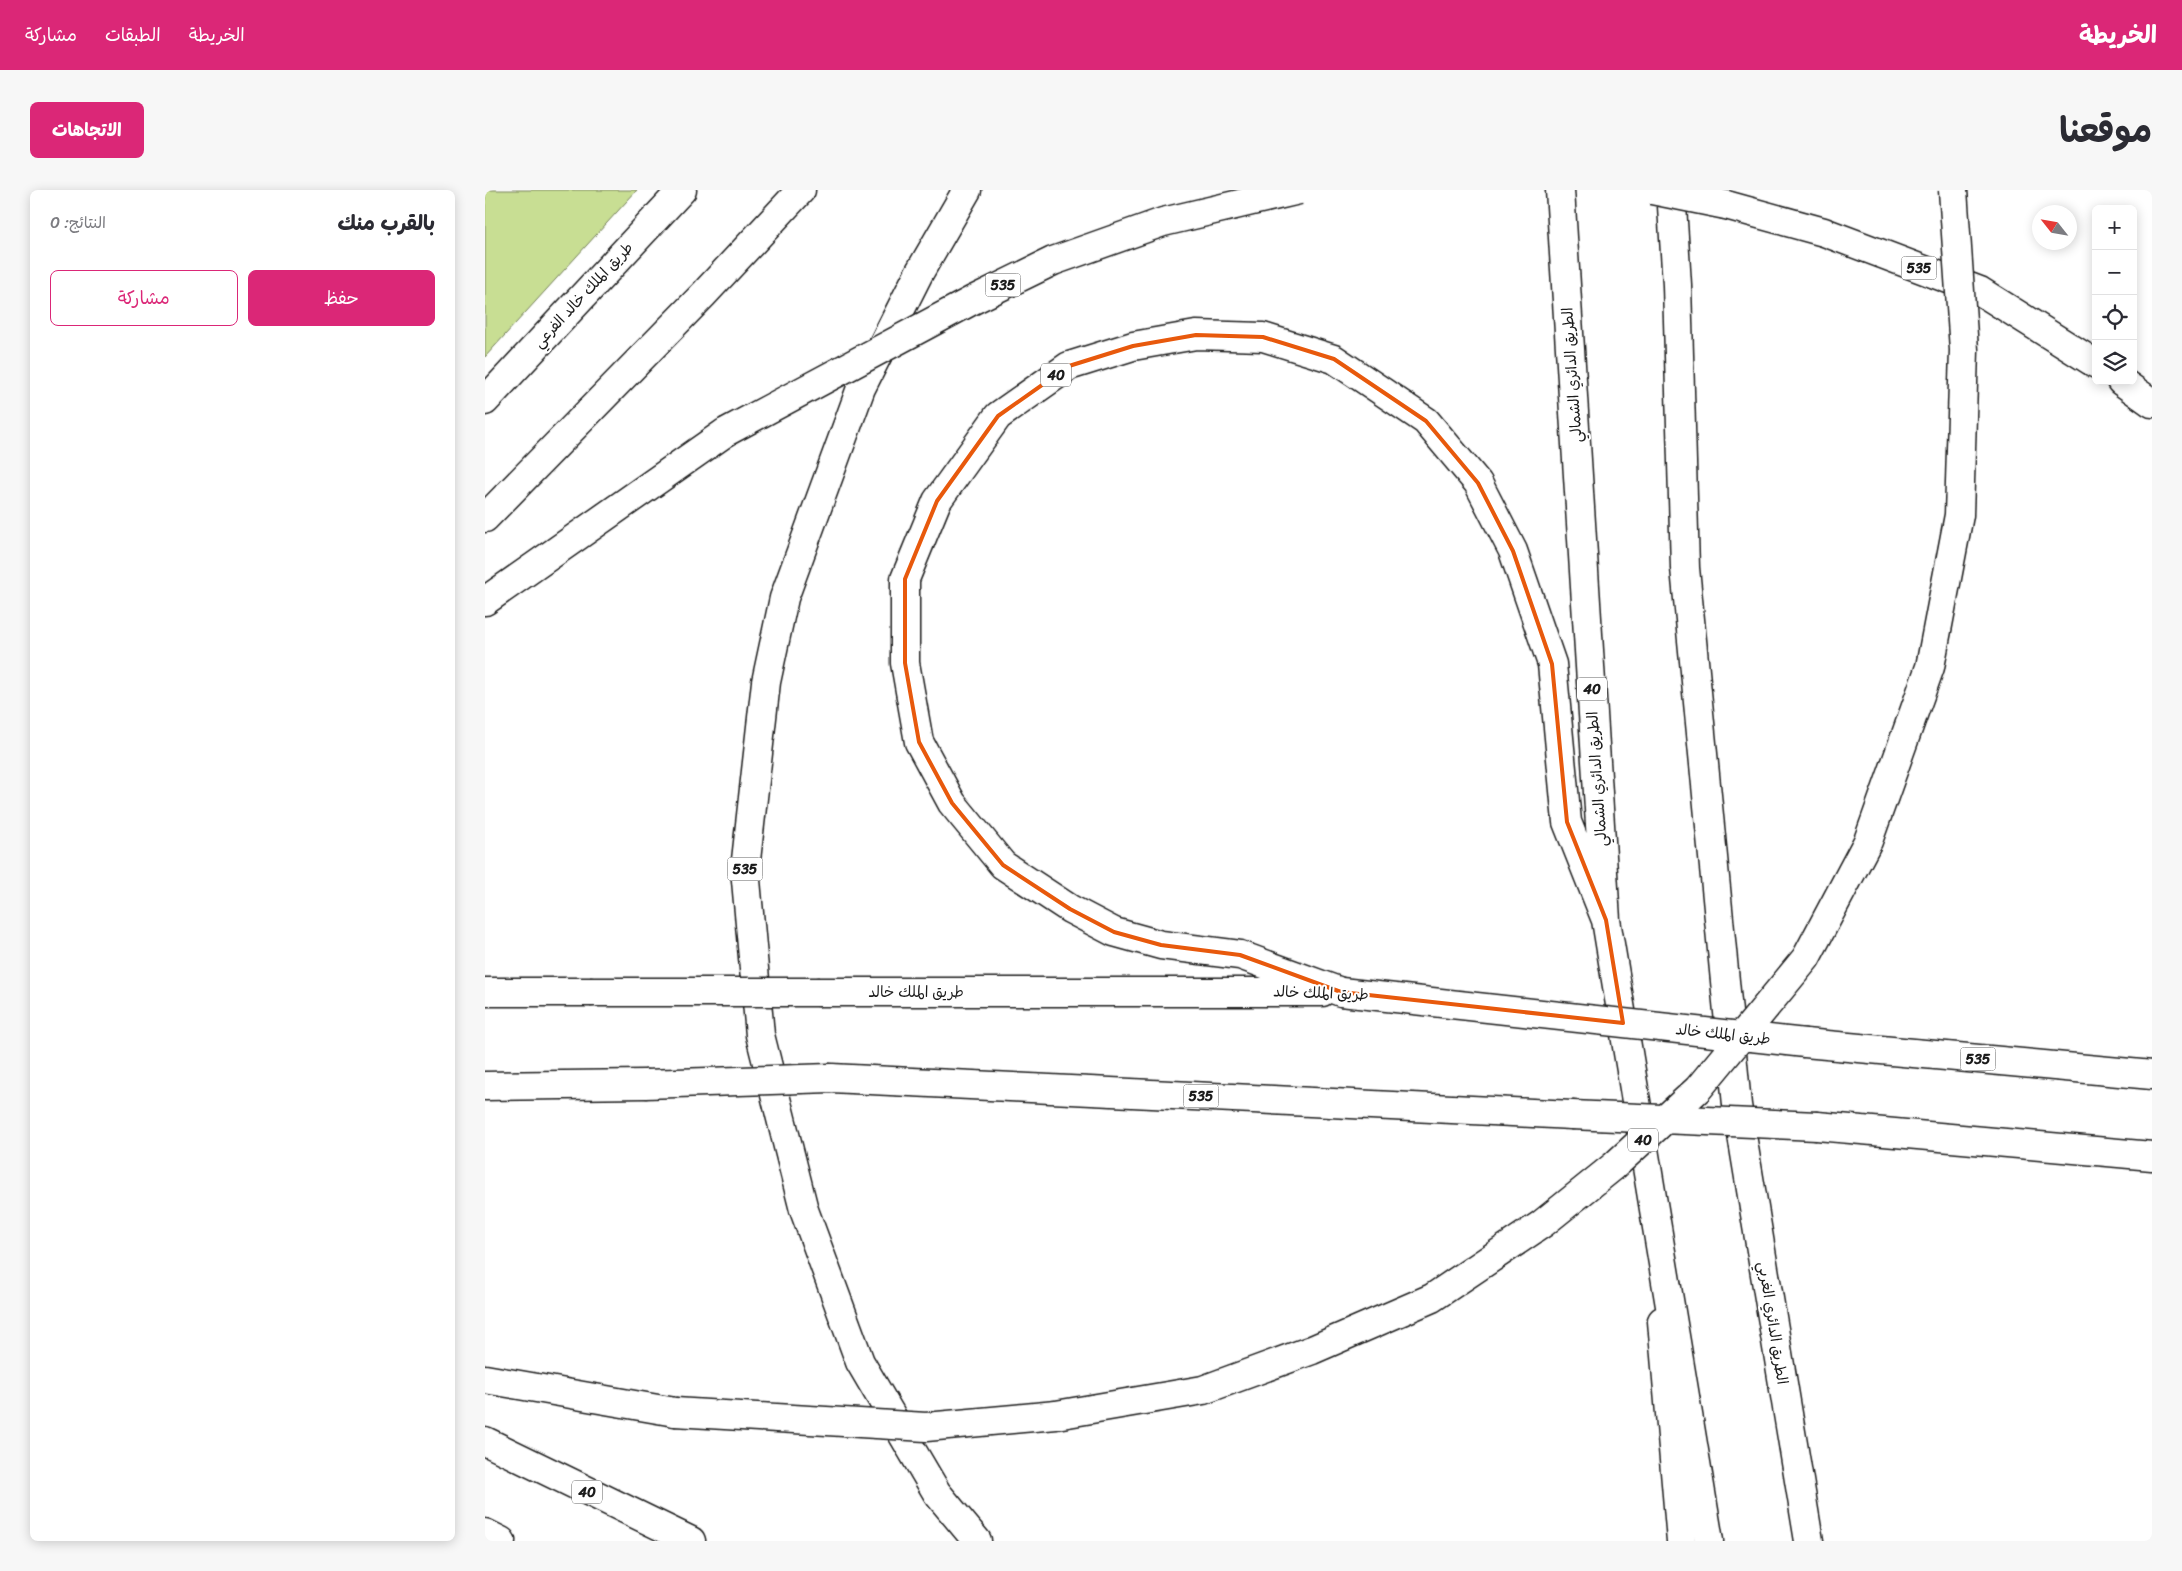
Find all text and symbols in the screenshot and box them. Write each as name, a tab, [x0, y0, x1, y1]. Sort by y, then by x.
text: الخريطة	[2079, 14, 2157, 56]
text: مشاركة	[25, 19, 77, 51]
text: الطبقات	[105, 19, 161, 51]
text: الخريطة	[189, 19, 245, 51]
text: موقعنا	[2059, 99, 2152, 161]
button: الاتجاهات	[30, 102, 144, 158]
text: بالقرب منك	[337, 204, 435, 242]
north arrow	[2032, 205, 2077, 250]
map controls	[2092, 205, 2137, 385]
button: +	[2092, 205, 2137, 250]
text: النتائج: 0	[50, 208, 106, 237]
street label: طريق الملك خالد الفرعي	[526, 236, 640, 354]
button: −	[2092, 250, 2137, 295]
road number: 535	[1901, 256, 1937, 280]
button: مشاركة	[50, 270, 238, 326]
button: حفظ	[248, 270, 435, 326]
road number: 535	[985, 274, 1021, 296]
button: locate	[2092, 295, 2137, 340]
street label: الطريق الدائري الشمالي	[1554, 306, 1590, 444]
button: layers	[2092, 340, 2137, 385]
road number: 40	[1041, 364, 1071, 386]
road number: 40	[1577, 678, 1607, 700]
street label: الطريق الدائري الشمالي	[1579, 710, 1615, 848]
road number: 535	[727, 858, 763, 881]
street label: طريق الملك خالد	[1273, 978, 1369, 1008]
street label: طريق الملك خالد	[868, 979, 964, 1005]
street label: طريق الملك خالد	[1674, 1016, 1772, 1052]
road number: 535	[1961, 1048, 1995, 1071]
road number: 535	[1183, 1084, 1219, 1108]
road number: 40	[1628, 1128, 1658, 1152]
street label: الطريق الدائري الغربي	[1750, 1260, 1796, 1386]
road number: 40	[572, 1480, 602, 1504]

